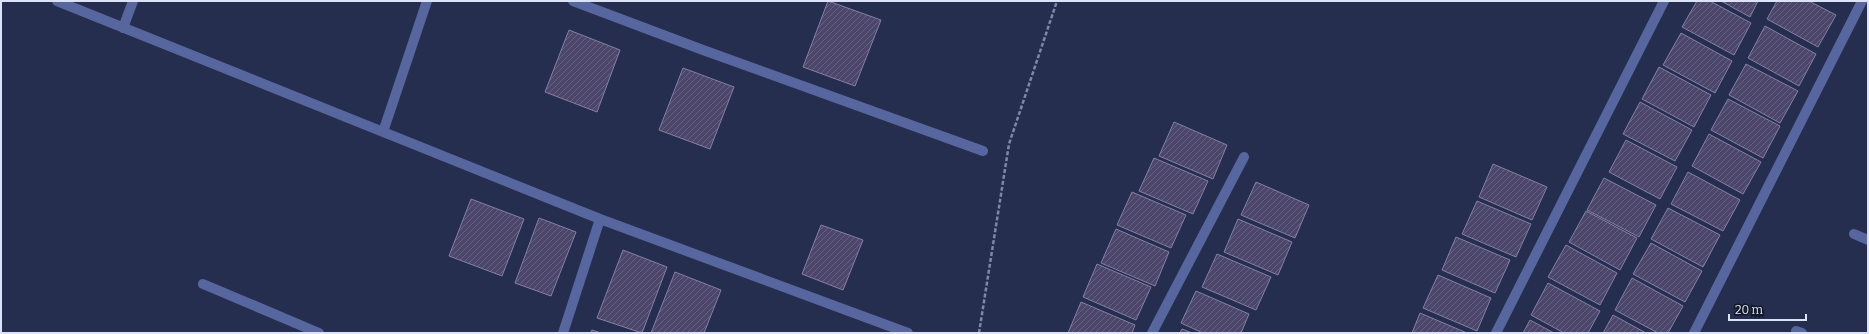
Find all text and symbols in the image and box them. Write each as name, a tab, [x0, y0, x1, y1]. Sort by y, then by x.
scale bar	[1729, 296, 1806, 322]
text: 20 m	[1735, 303, 1764, 317]

